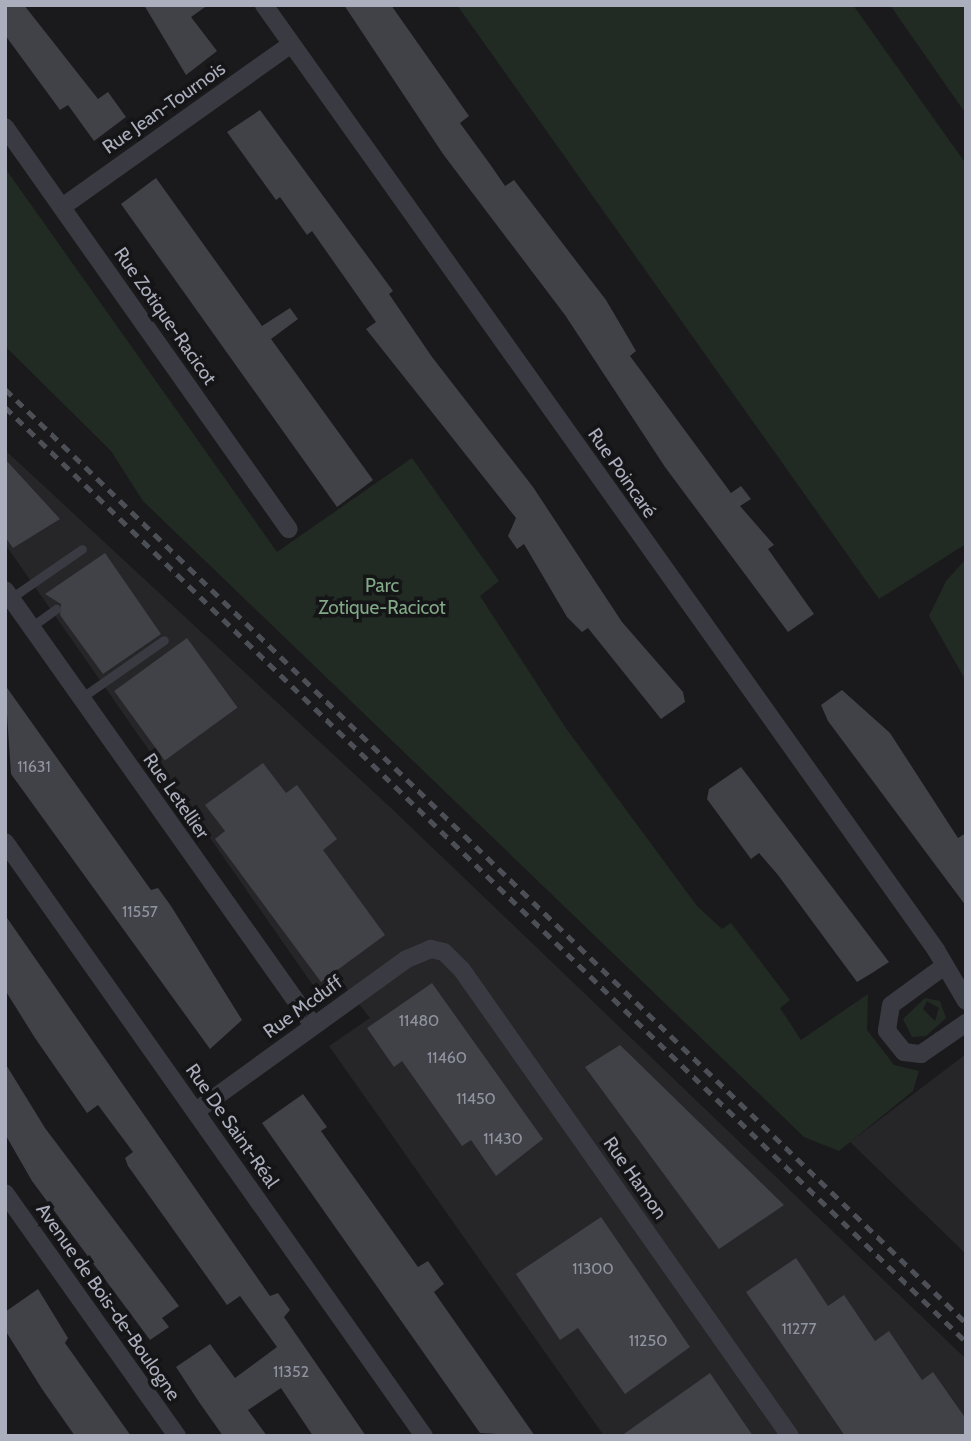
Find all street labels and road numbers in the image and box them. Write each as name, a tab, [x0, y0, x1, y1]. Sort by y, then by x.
street label: Rue Jean-Tournois	[98, 57, 230, 159]
street label: Rue Zotique-Racicot	[109, 243, 221, 389]
street label: Rue Poincaré	[583, 424, 661, 522]
street label: Rue Letellier	[138, 749, 214, 843]
street label: Rue Mcduff	[259, 971, 347, 1043]
street label: Rue De Saint-Réal	[181, 1059, 283, 1193]
street label: Rue Hamon	[598, 1132, 672, 1224]
street label: Avenue de Bois-de-Boulogne	[31, 1199, 185, 1405]

